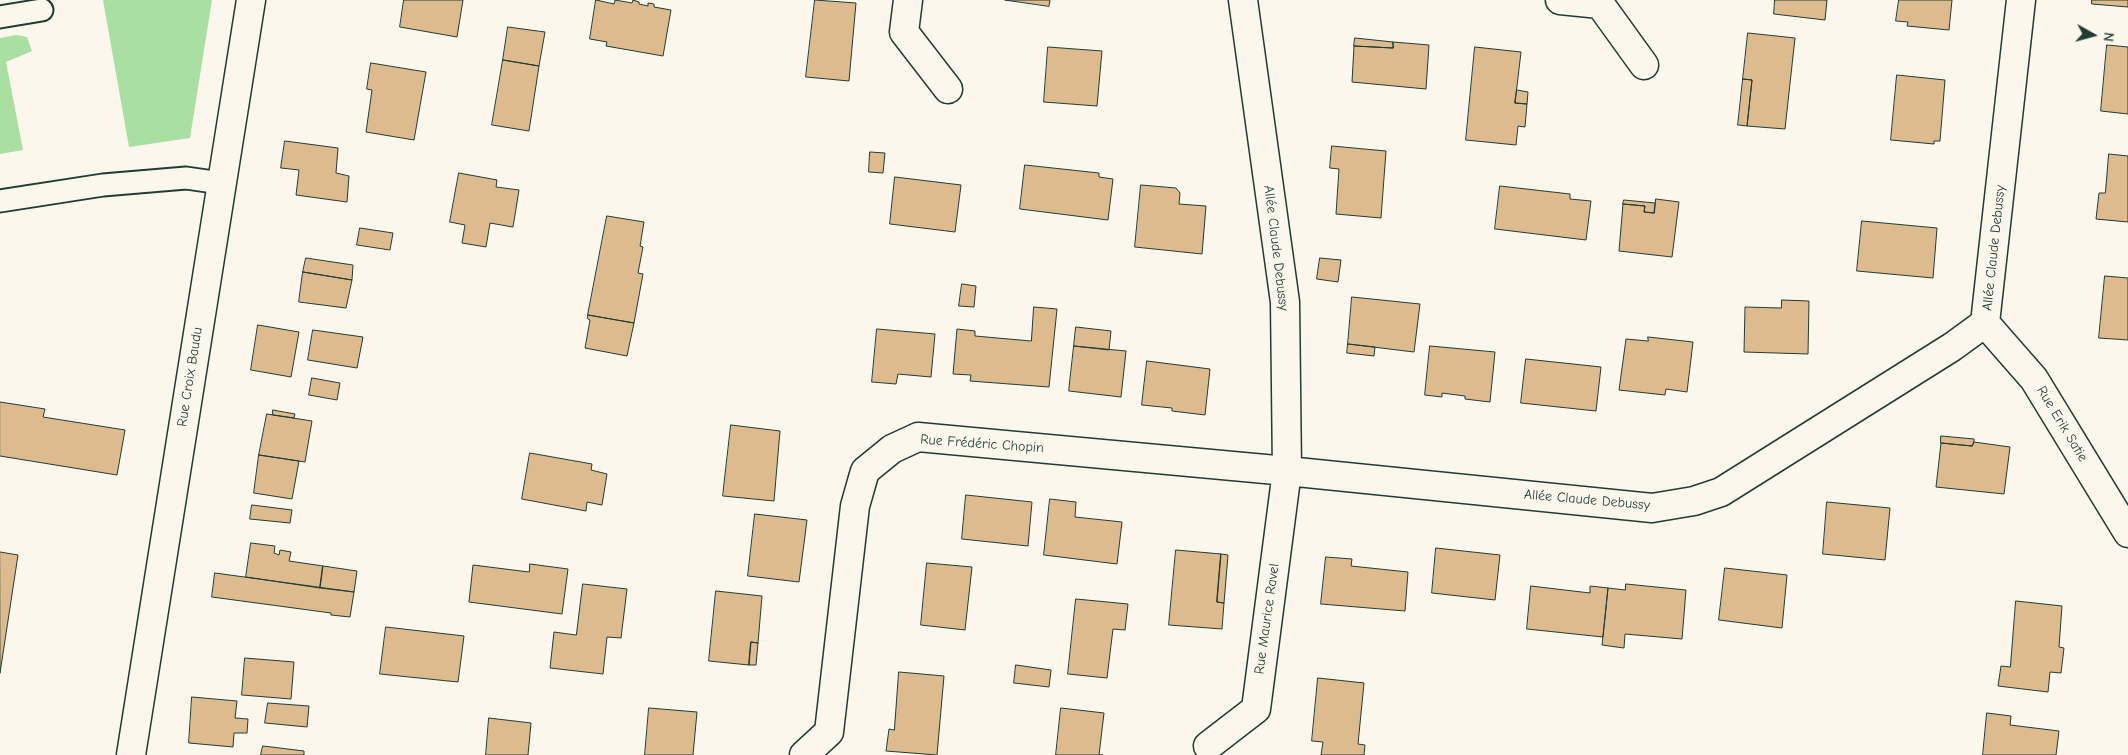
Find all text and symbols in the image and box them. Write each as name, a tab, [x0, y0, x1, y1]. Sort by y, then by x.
north arrow	[2068, 10, 2118, 60]
text: N	[2099, 31, 2117, 42]
street label: Allée Claude Debussy	[1260, 184, 1292, 312]
street label: Allée Claude Debussy	[1979, 184, 2009, 312]
street label: Rue Croix Baudu	[174, 326, 206, 428]
street label: Rue Erik Satie	[2033, 383, 2091, 465]
street label: Rue Frédéric Chopin	[920, 431, 1044, 457]
street label: Allée Claude Debussy	[1523, 486, 1651, 514]
street label: Rue Maurice Ravel	[1251, 563, 1283, 675]

